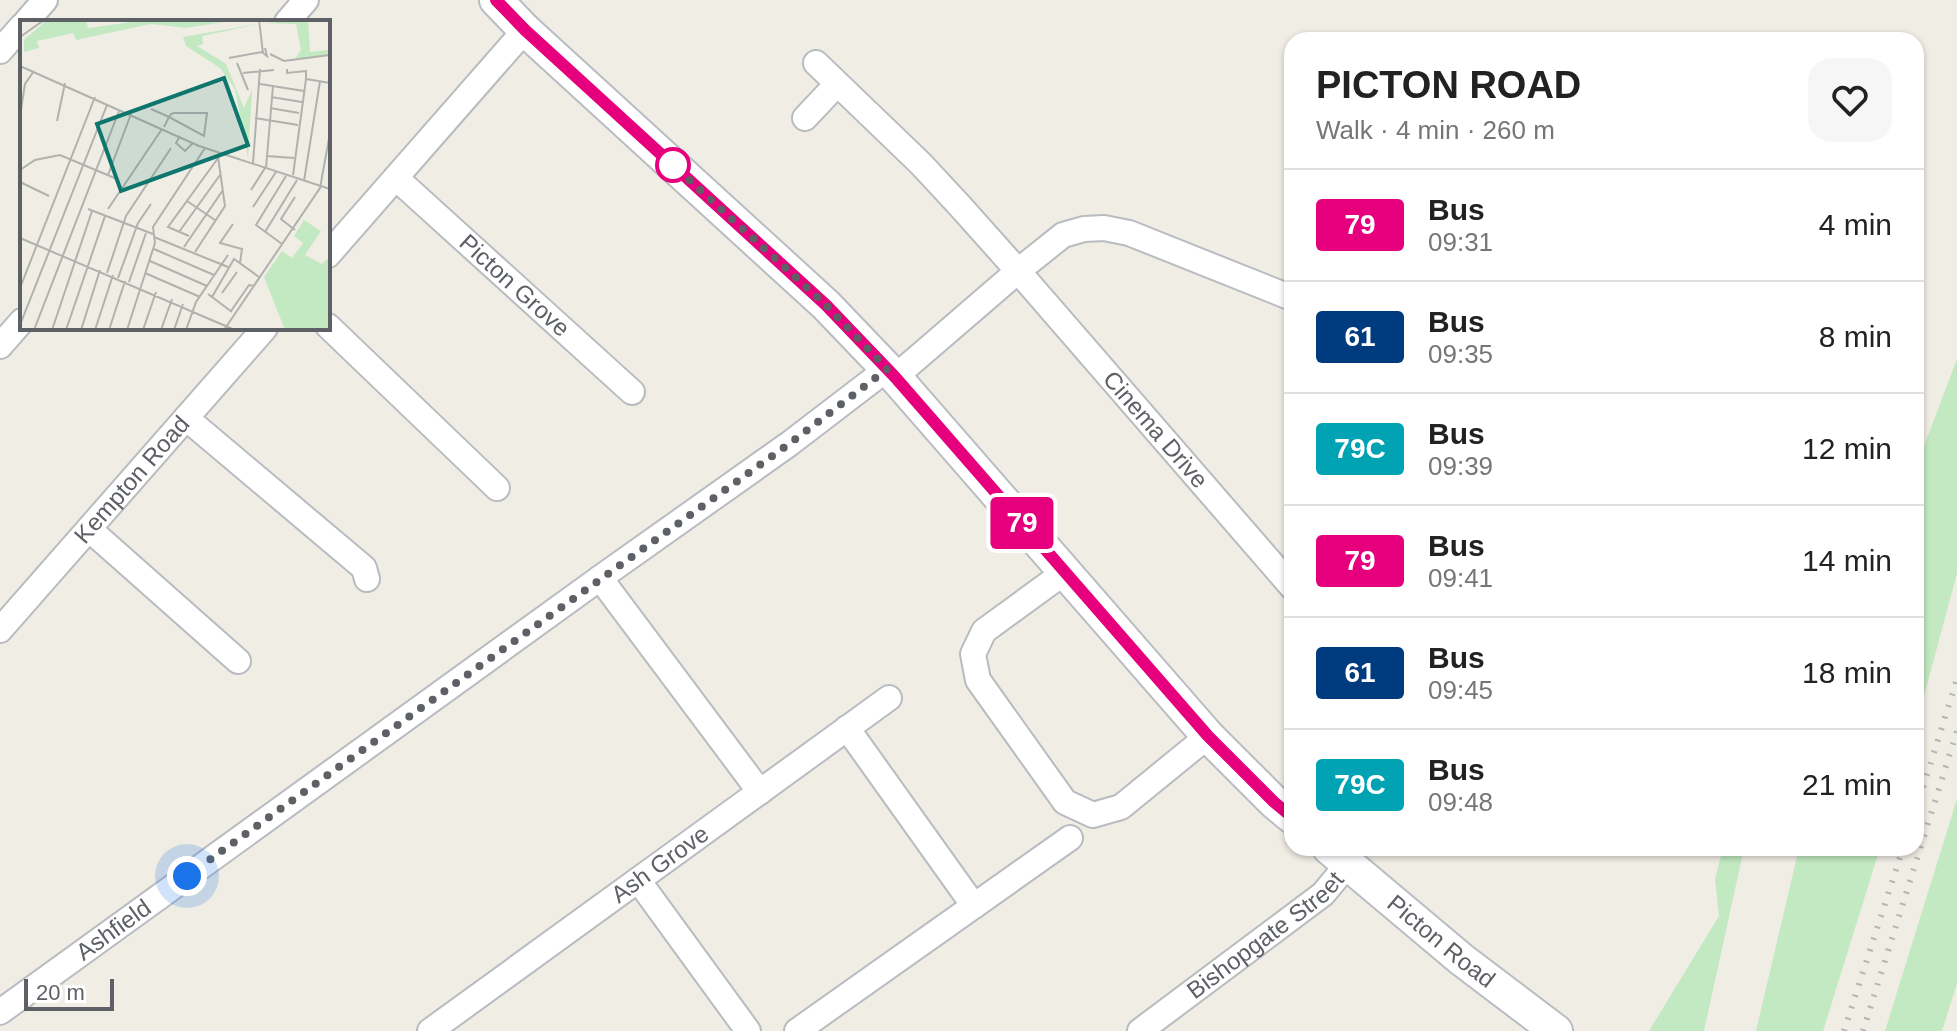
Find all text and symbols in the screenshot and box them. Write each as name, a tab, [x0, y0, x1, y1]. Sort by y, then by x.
inset map	[20, 20, 330, 330]
button: heart	[1808, 58, 1892, 142]
text: PICTON ROAD	[1316, 64, 1581, 106]
text: Walk · 4 min · 260 m	[1316, 115, 1555, 145]
unlabelled marker	[656, 148, 690, 182]
text: Bus	[1428, 193, 1485, 226]
text: 4 min	[1819, 208, 1892, 241]
text: 79	[1344, 209, 1376, 240]
text: 09:31	[1428, 227, 1493, 257]
street label: Picton Grove	[454, 228, 575, 342]
text: Bus	[1428, 305, 1485, 338]
text: 8 min	[1819, 320, 1892, 353]
text: 61	[1344, 321, 1376, 352]
text: 09:35	[1428, 339, 1493, 369]
street label: Cinema Drive	[1098, 365, 1214, 493]
street label: Kempton Road	[69, 410, 195, 548]
text: Bus	[1428, 417, 1485, 450]
text: 12 min	[1802, 432, 1892, 465]
text: 79C	[1334, 433, 1386, 464]
text: 09:39	[1428, 451, 1493, 481]
line badge: 79	[986, 497, 1058, 549]
text: 79	[1006, 507, 1038, 538]
text: Bus	[1428, 529, 1485, 562]
text: 14 min	[1802, 544, 1892, 577]
text: 79	[1344, 545, 1376, 576]
text: 09:41	[1428, 563, 1493, 593]
text: Bus	[1428, 641, 1485, 674]
text: 18 min	[1802, 656, 1892, 689]
text: 61	[1344, 657, 1376, 688]
text: 09:45	[1428, 675, 1493, 705]
text: Bus	[1428, 753, 1485, 786]
text: 21 min	[1802, 768, 1892, 801]
text: 79C	[1334, 769, 1386, 800]
text: 09:48	[1428, 787, 1493, 817]
street label: Ash Grove	[606, 820, 713, 908]
your location	[167, 856, 207, 896]
street label: Bishopgate Street	[1182, 866, 1349, 1004]
street label: Picton Road	[1382, 889, 1501, 993]
street label: Ashfield	[71, 894, 156, 966]
scale bar	[24, 975, 114, 1011]
text: 20 m	[36, 980, 85, 1005]

